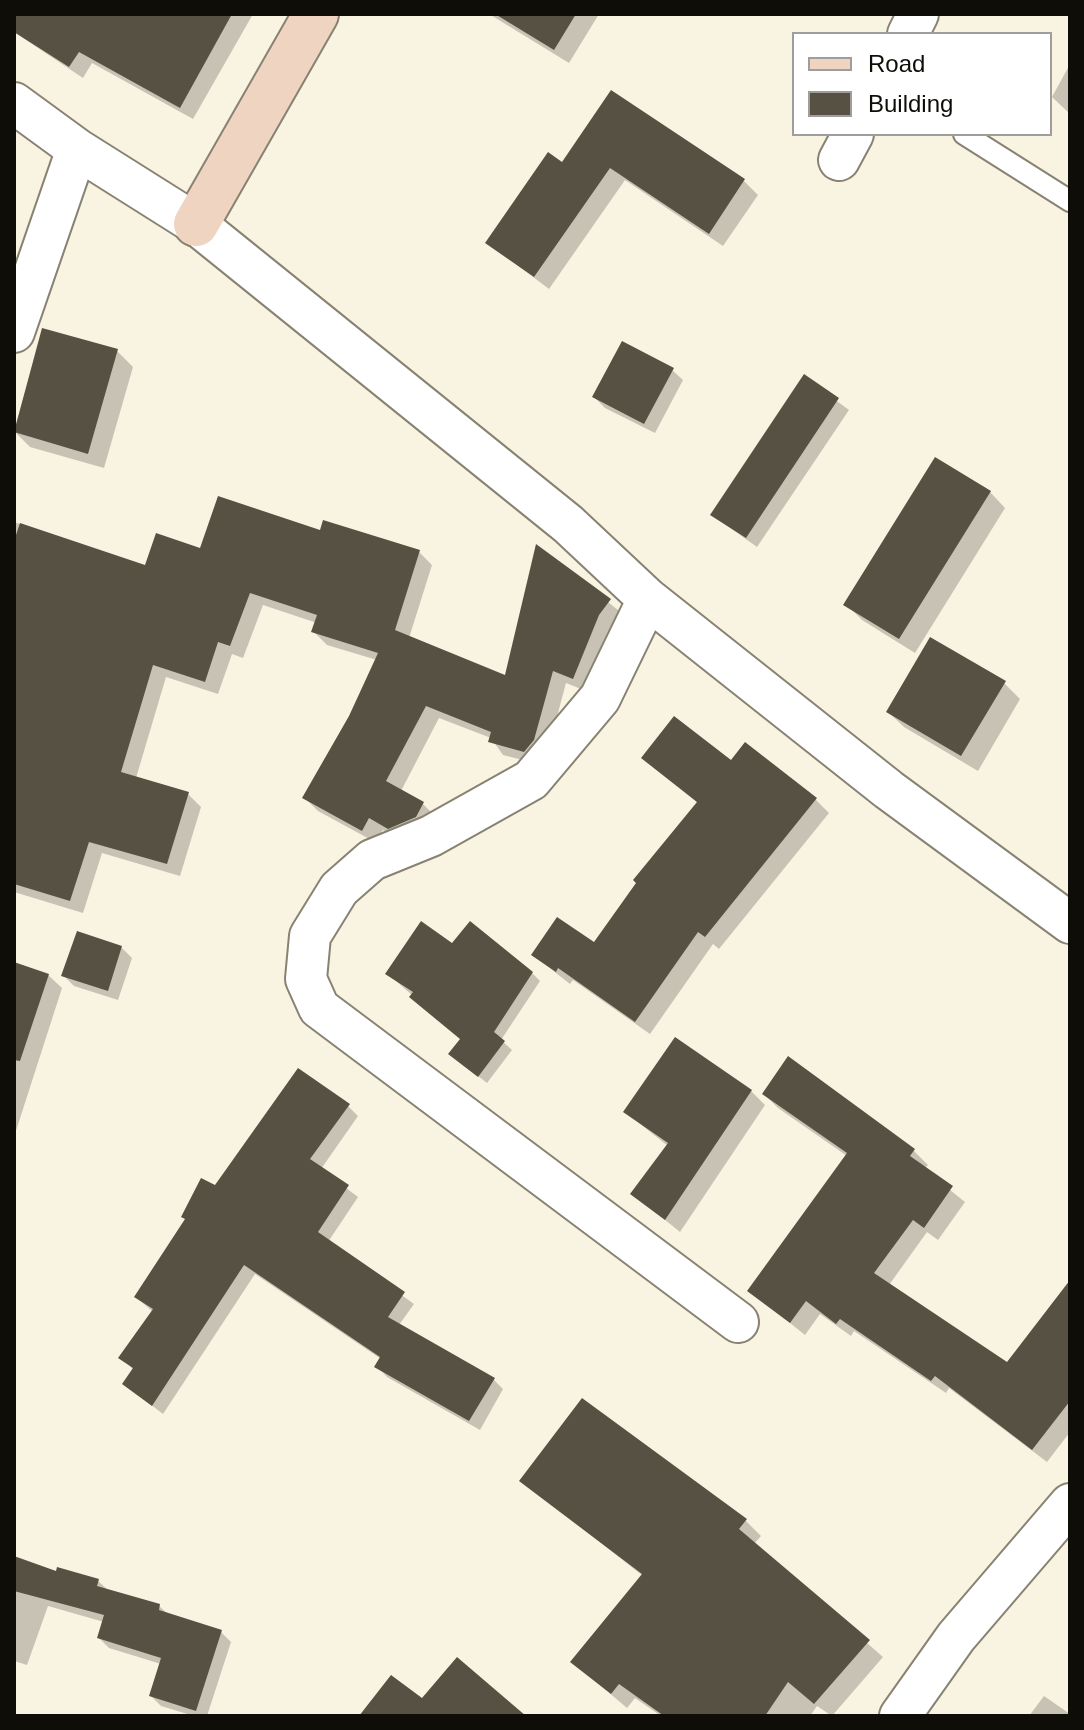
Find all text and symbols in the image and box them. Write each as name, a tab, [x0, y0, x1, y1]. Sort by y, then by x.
legend	[792, 32, 1052, 136]
text: Road	[868, 50, 925, 77]
text: Building	[868, 90, 953, 117]

